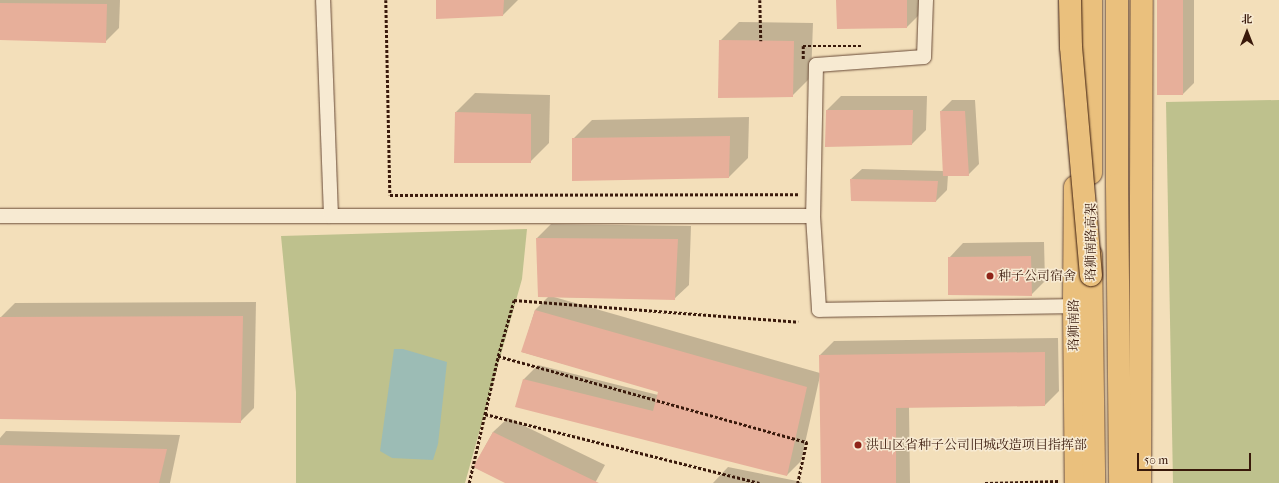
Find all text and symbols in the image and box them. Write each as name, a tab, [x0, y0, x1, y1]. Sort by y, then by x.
north arrow	[1227, 12, 1267, 52]
text: 北	[1242, 13, 1253, 26]
street label: 珞狮南路高架	[1083, 203, 1099, 281]
place label: 种子公司宿舍	[998, 268, 1076, 284]
marker: 种子公司宿舍	[985, 271, 995, 281]
street label: 珞狮南路	[1066, 299, 1082, 351]
place label: 洪山区省种子公司旧城改造项目指挥部	[866, 437, 1087, 453]
marker: 洪山区省种子公司旧城改造项目指挥部	[853, 440, 863, 450]
scale bar	[1139, 445, 1253, 471]
text: 50 m	[1144, 453, 1168, 467]

